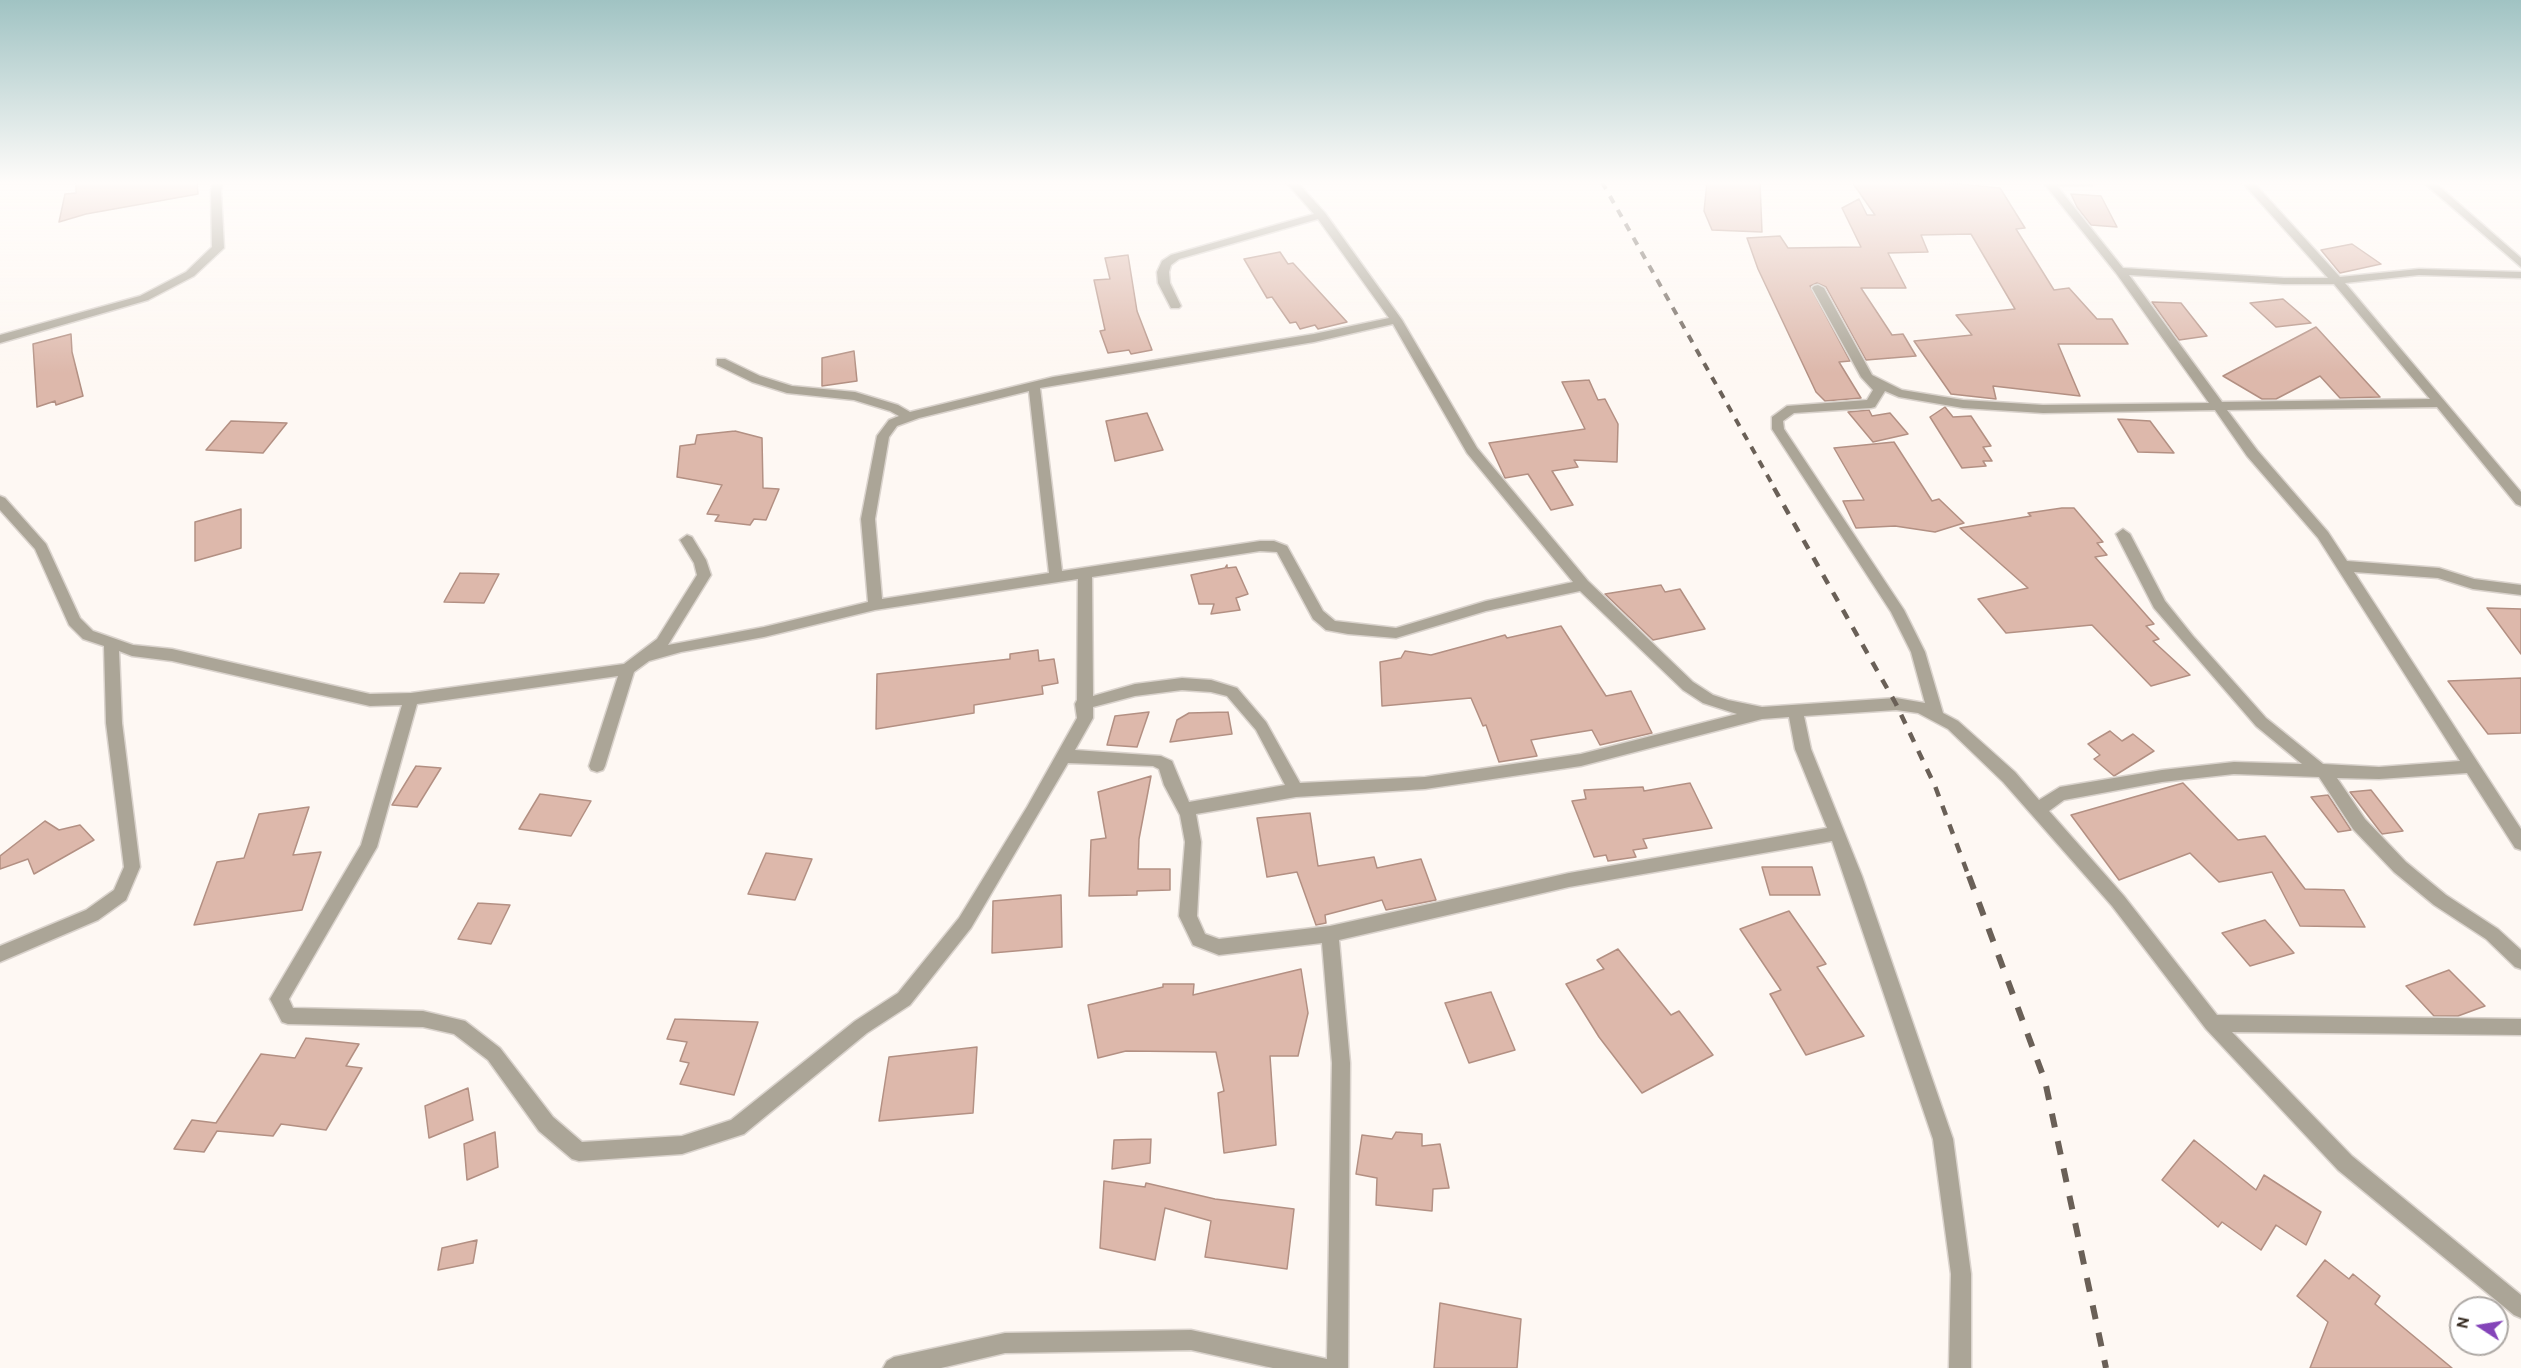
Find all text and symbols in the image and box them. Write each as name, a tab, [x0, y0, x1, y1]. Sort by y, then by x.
north arrow	[2449, 1296, 2509, 1356]
text: N	[2452, 1315, 2473, 1330]

